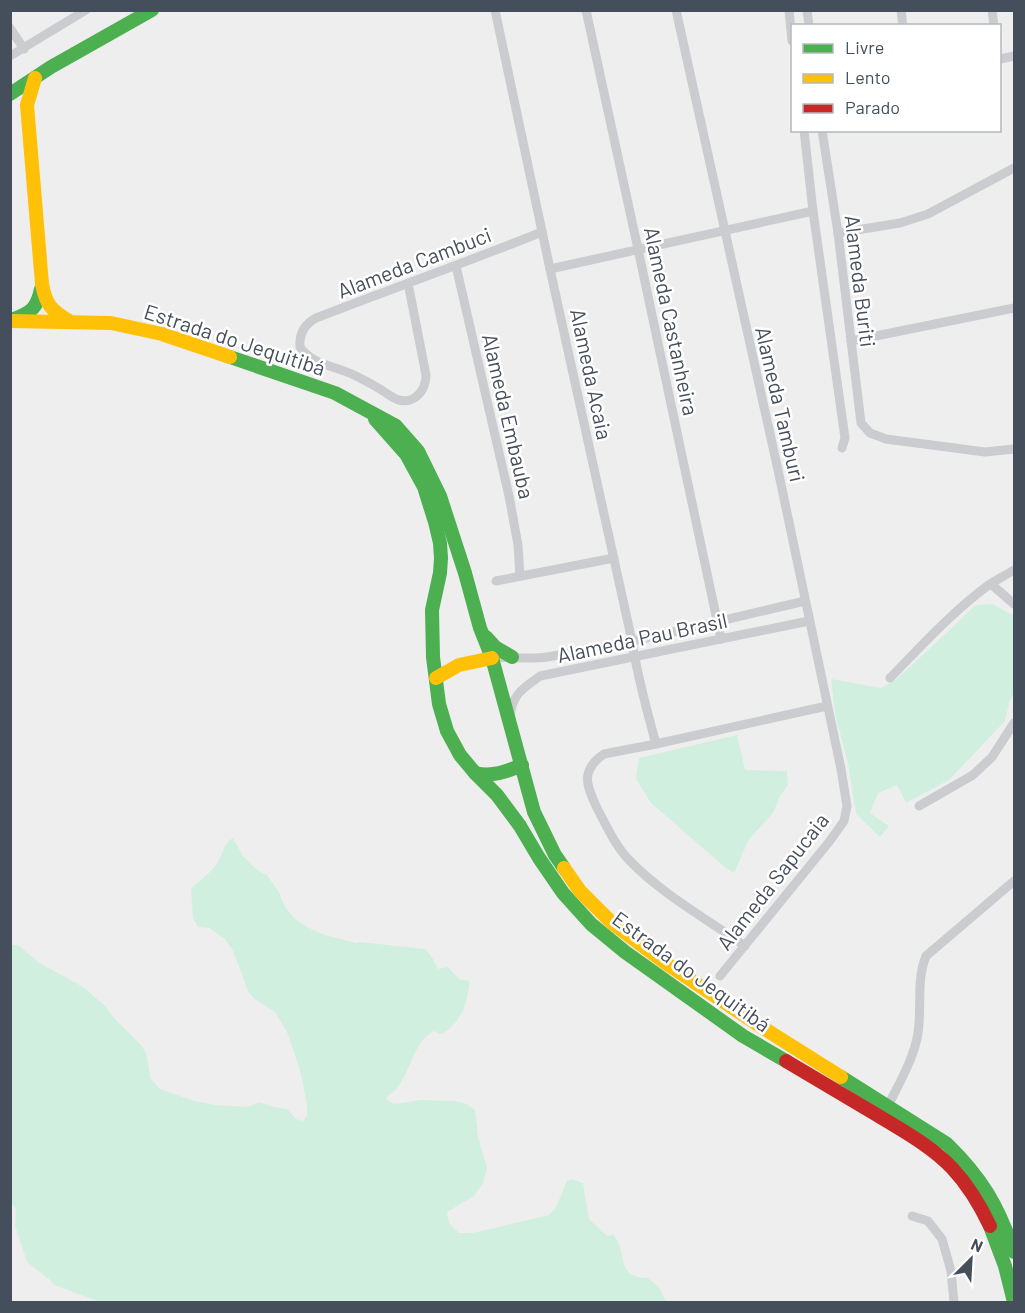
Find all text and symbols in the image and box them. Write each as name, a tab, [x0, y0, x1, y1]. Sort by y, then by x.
legend	[791, 24, 1001, 132]
text: Livre	[845, 36, 884, 58]
text: Lento	[845, 66, 891, 88]
text: Parado	[845, 96, 900, 118]
street label: Alameda Buriti	[840, 213, 882, 349]
street label: Alameda Cambuci	[334, 221, 494, 303]
street label: Alameda Castanheira	[640, 224, 704, 418]
street label: Estrada do Jequitibá	[141, 298, 329, 380]
street label: Alameda Acaia	[566, 306, 618, 442]
street label: Alameda Tamburi	[751, 324, 811, 484]
street label: Alameda Embauba	[478, 331, 540, 501]
street label: Alameda Pau Brasil	[555, 607, 729, 667]
street label: Alameda Sapucaia	[711, 808, 833, 954]
street label: Estrada do Jequitibá	[608, 905, 776, 1037]
north arrow	[941, 1229, 1001, 1289]
text: N	[969, 1234, 986, 1256]

